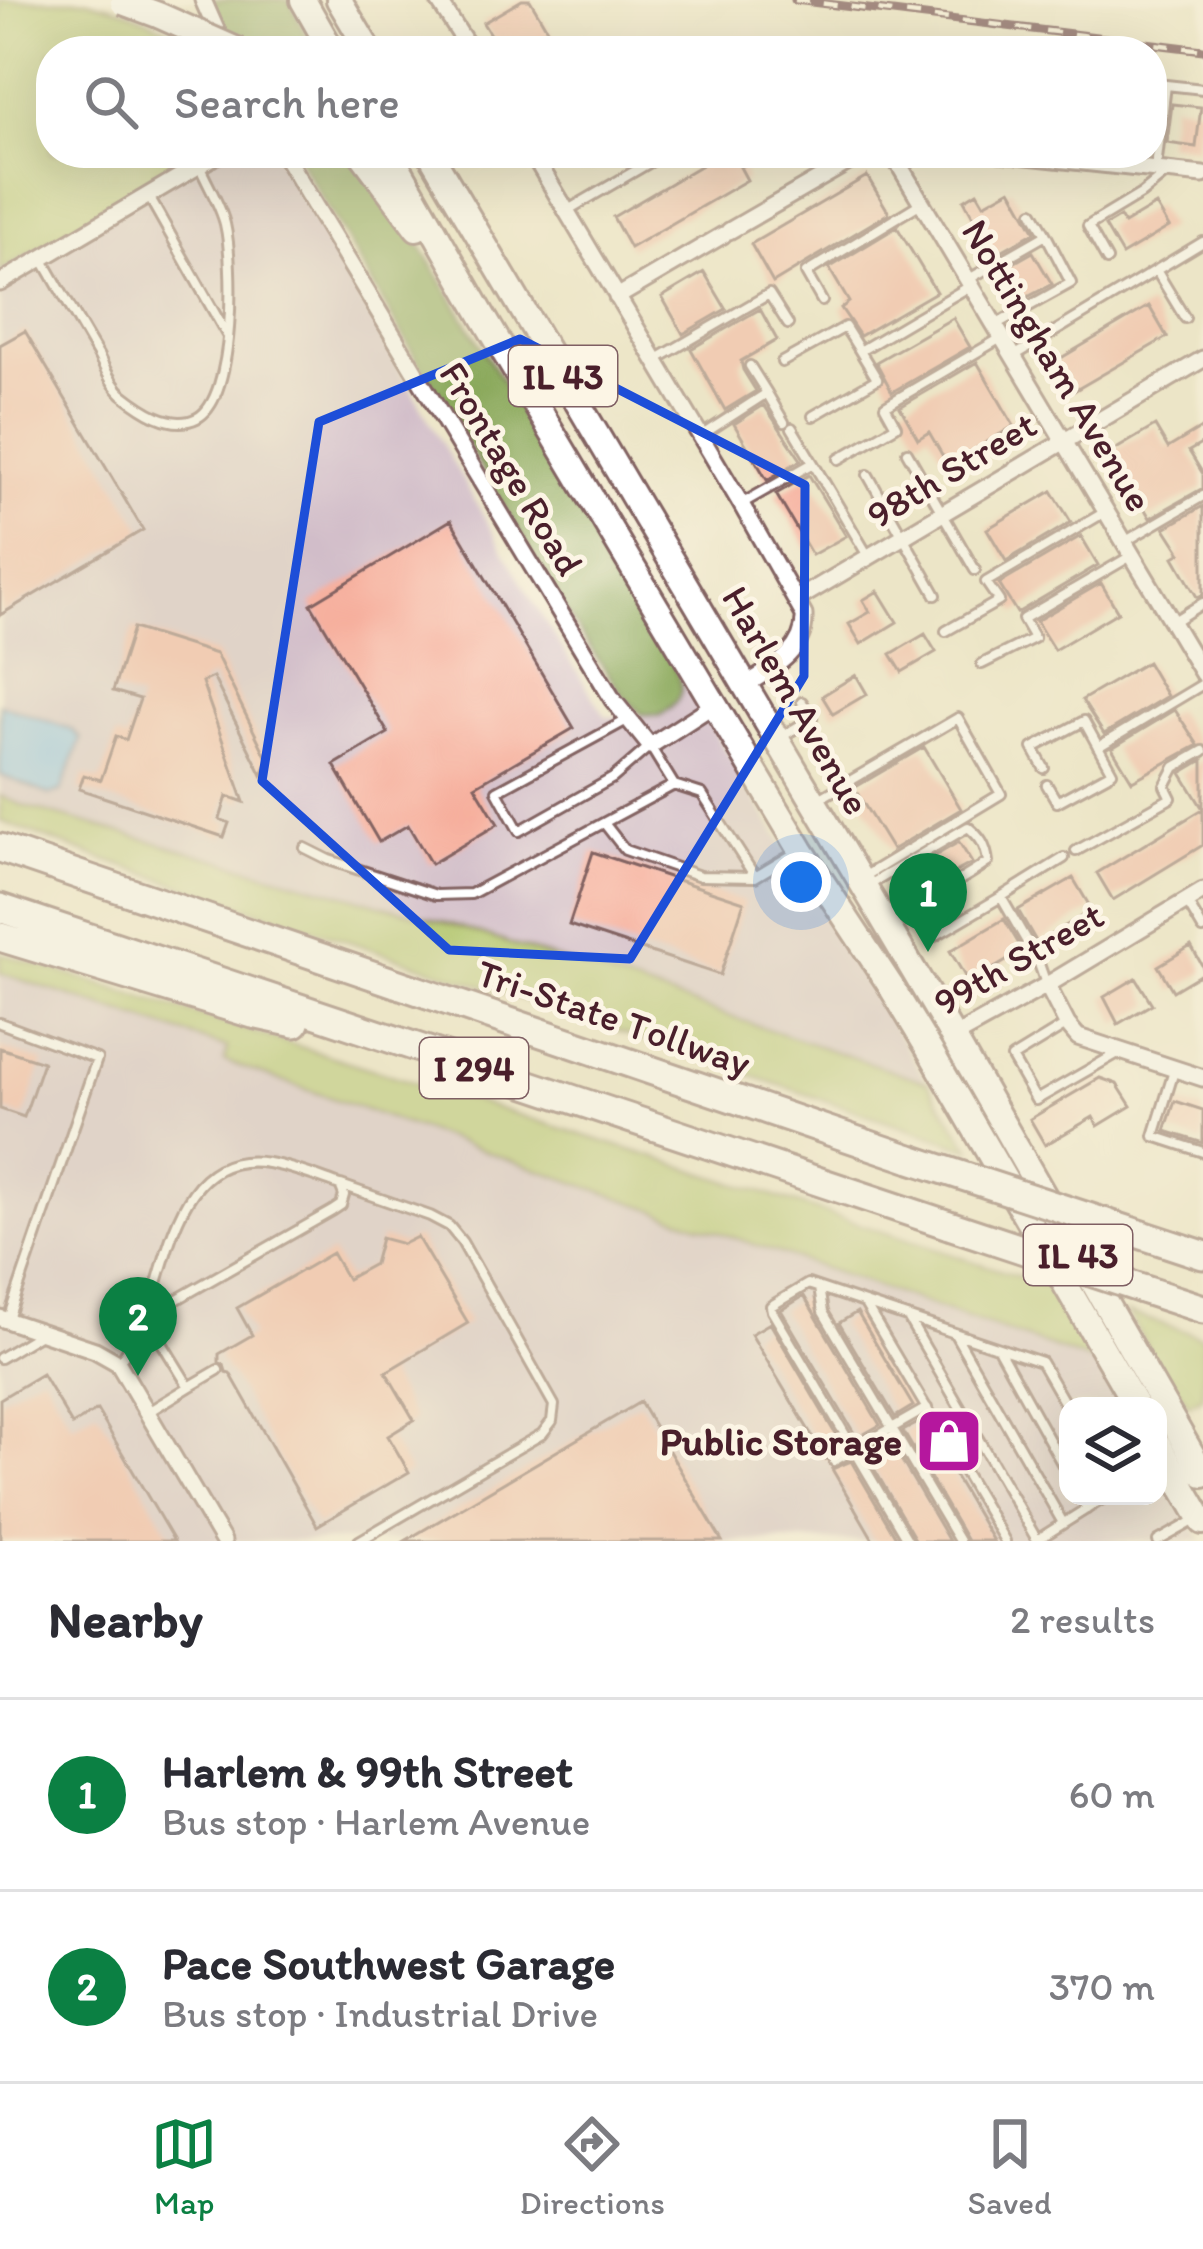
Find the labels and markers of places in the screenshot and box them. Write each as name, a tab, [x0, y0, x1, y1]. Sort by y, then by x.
pin: 1	[889, 853, 967, 952]
pin: 2	[99, 1277, 177, 1376]
shop icon: Public Storage	[914, 1406, 984, 1476]
place label: Public Storage	[660, 1418, 902, 1465]

